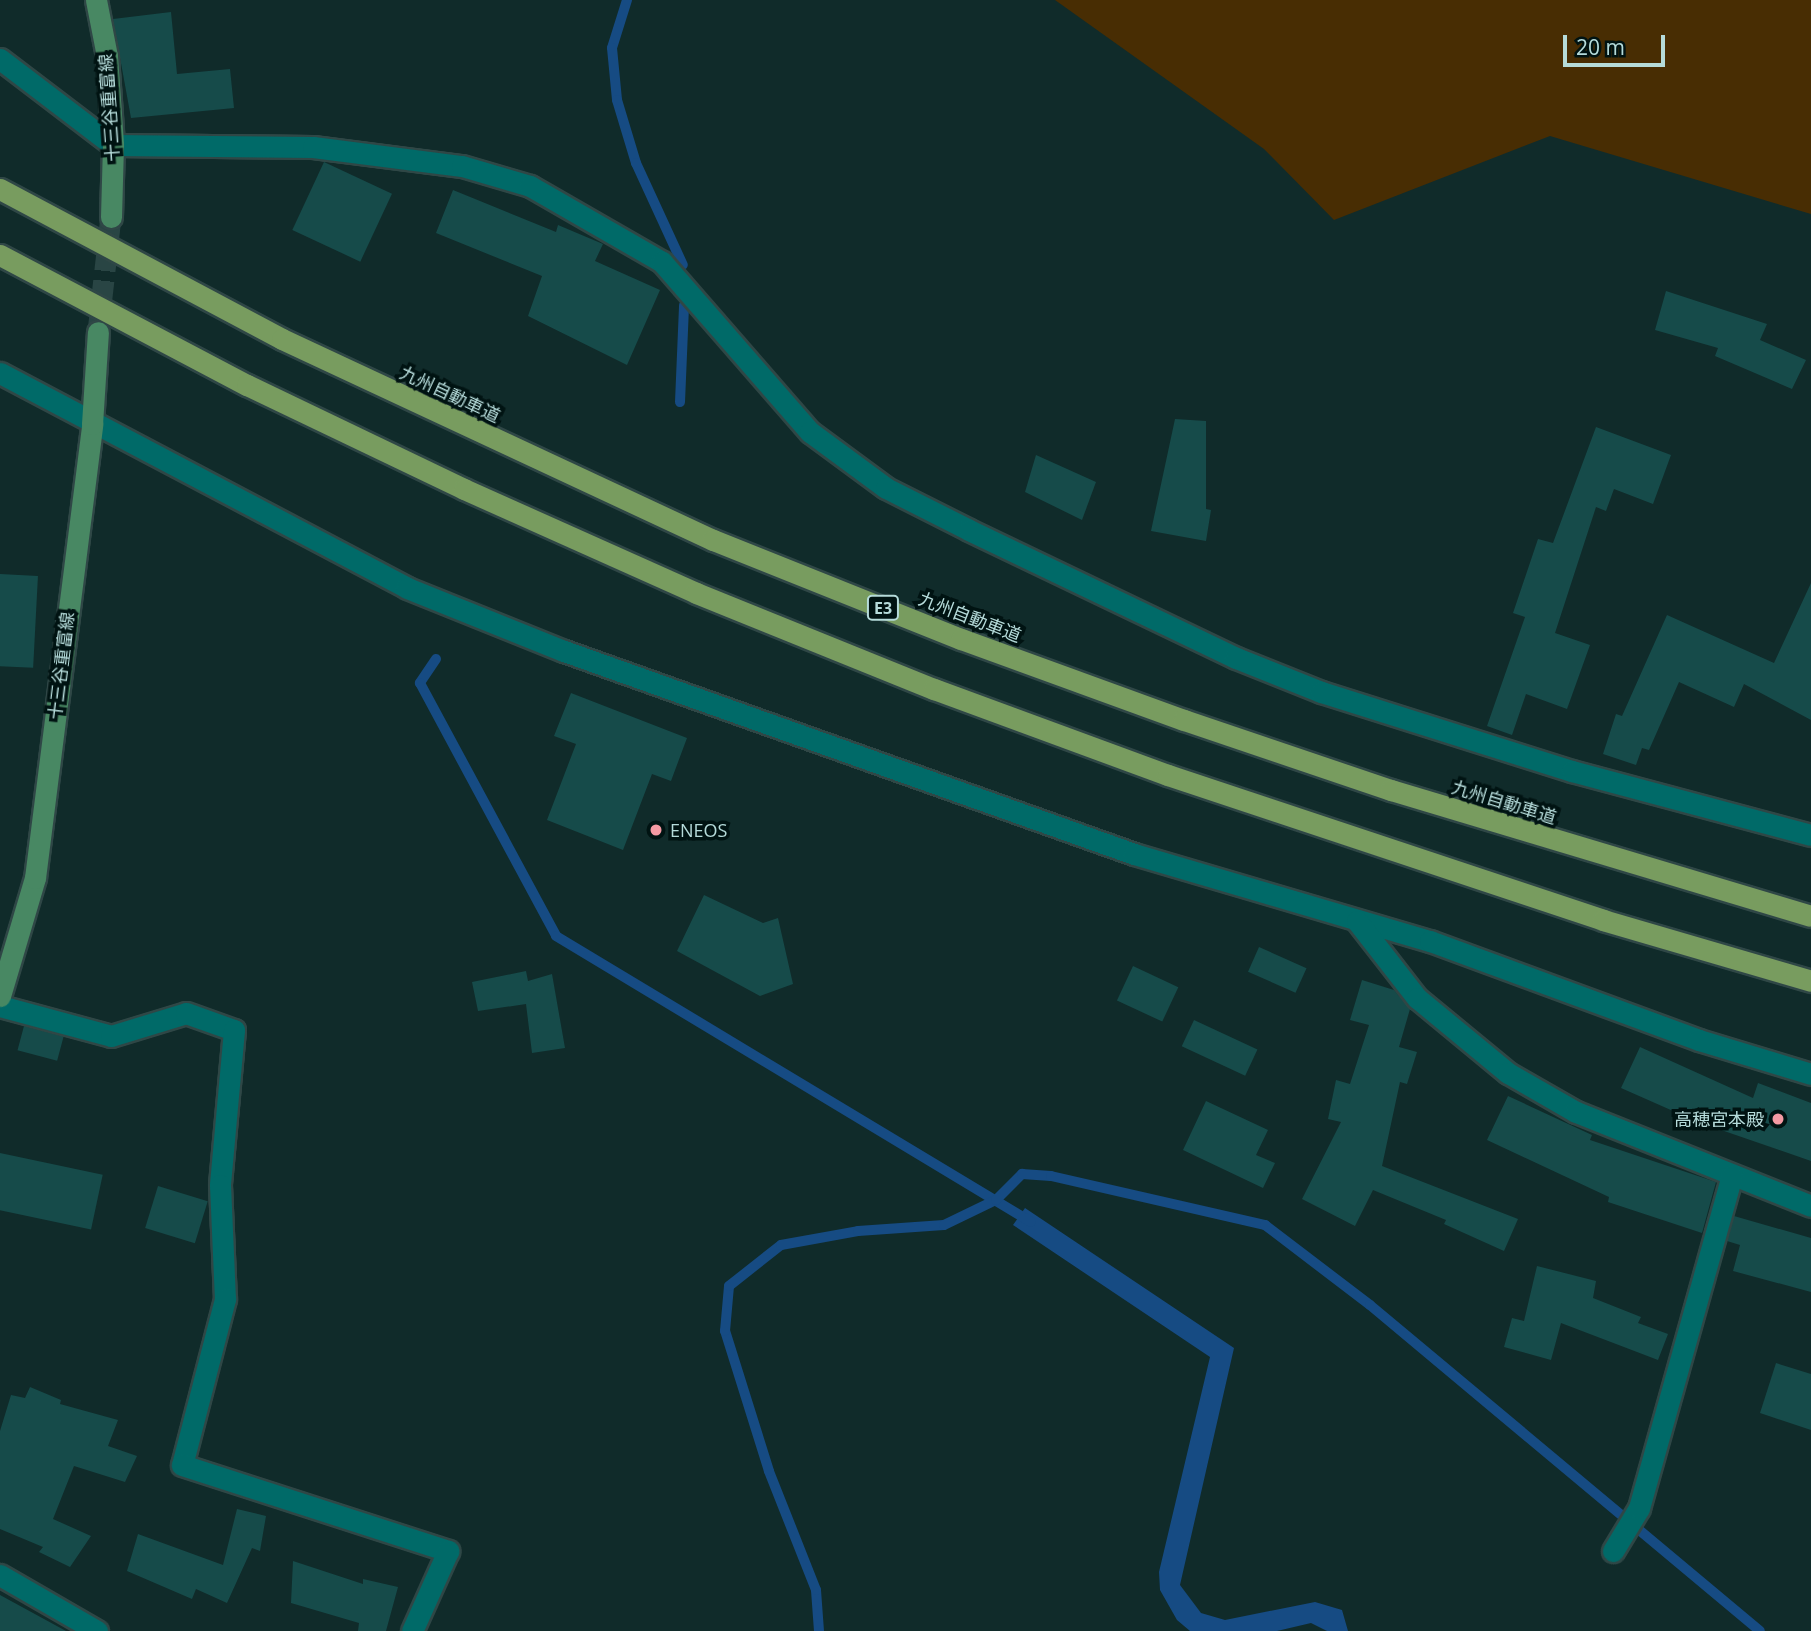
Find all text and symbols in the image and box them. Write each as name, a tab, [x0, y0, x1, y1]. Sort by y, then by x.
scale bar	[1566, 21, 1668, 65]
text: 20 m	[1576, 33, 1625, 61]
street label: 十三谷重富線	[94, 53, 124, 163]
street label: 九州自動車道	[396, 361, 504, 427]
street label: 九州自動車道	[916, 588, 1024, 646]
road number: E3	[866, 596, 900, 621]
street label: 十三谷重富線	[44, 611, 78, 721]
street label: 九州自動車道	[1449, 776, 1559, 828]
place label: ENEOS	[670, 819, 727, 841]
marker: ENEOS	[648, 822, 664, 838]
place label: 高穂宮本殿	[1674, 1108, 1764, 1130]
marker: 高穂宮本殿	[1770, 1111, 1786, 1127]

